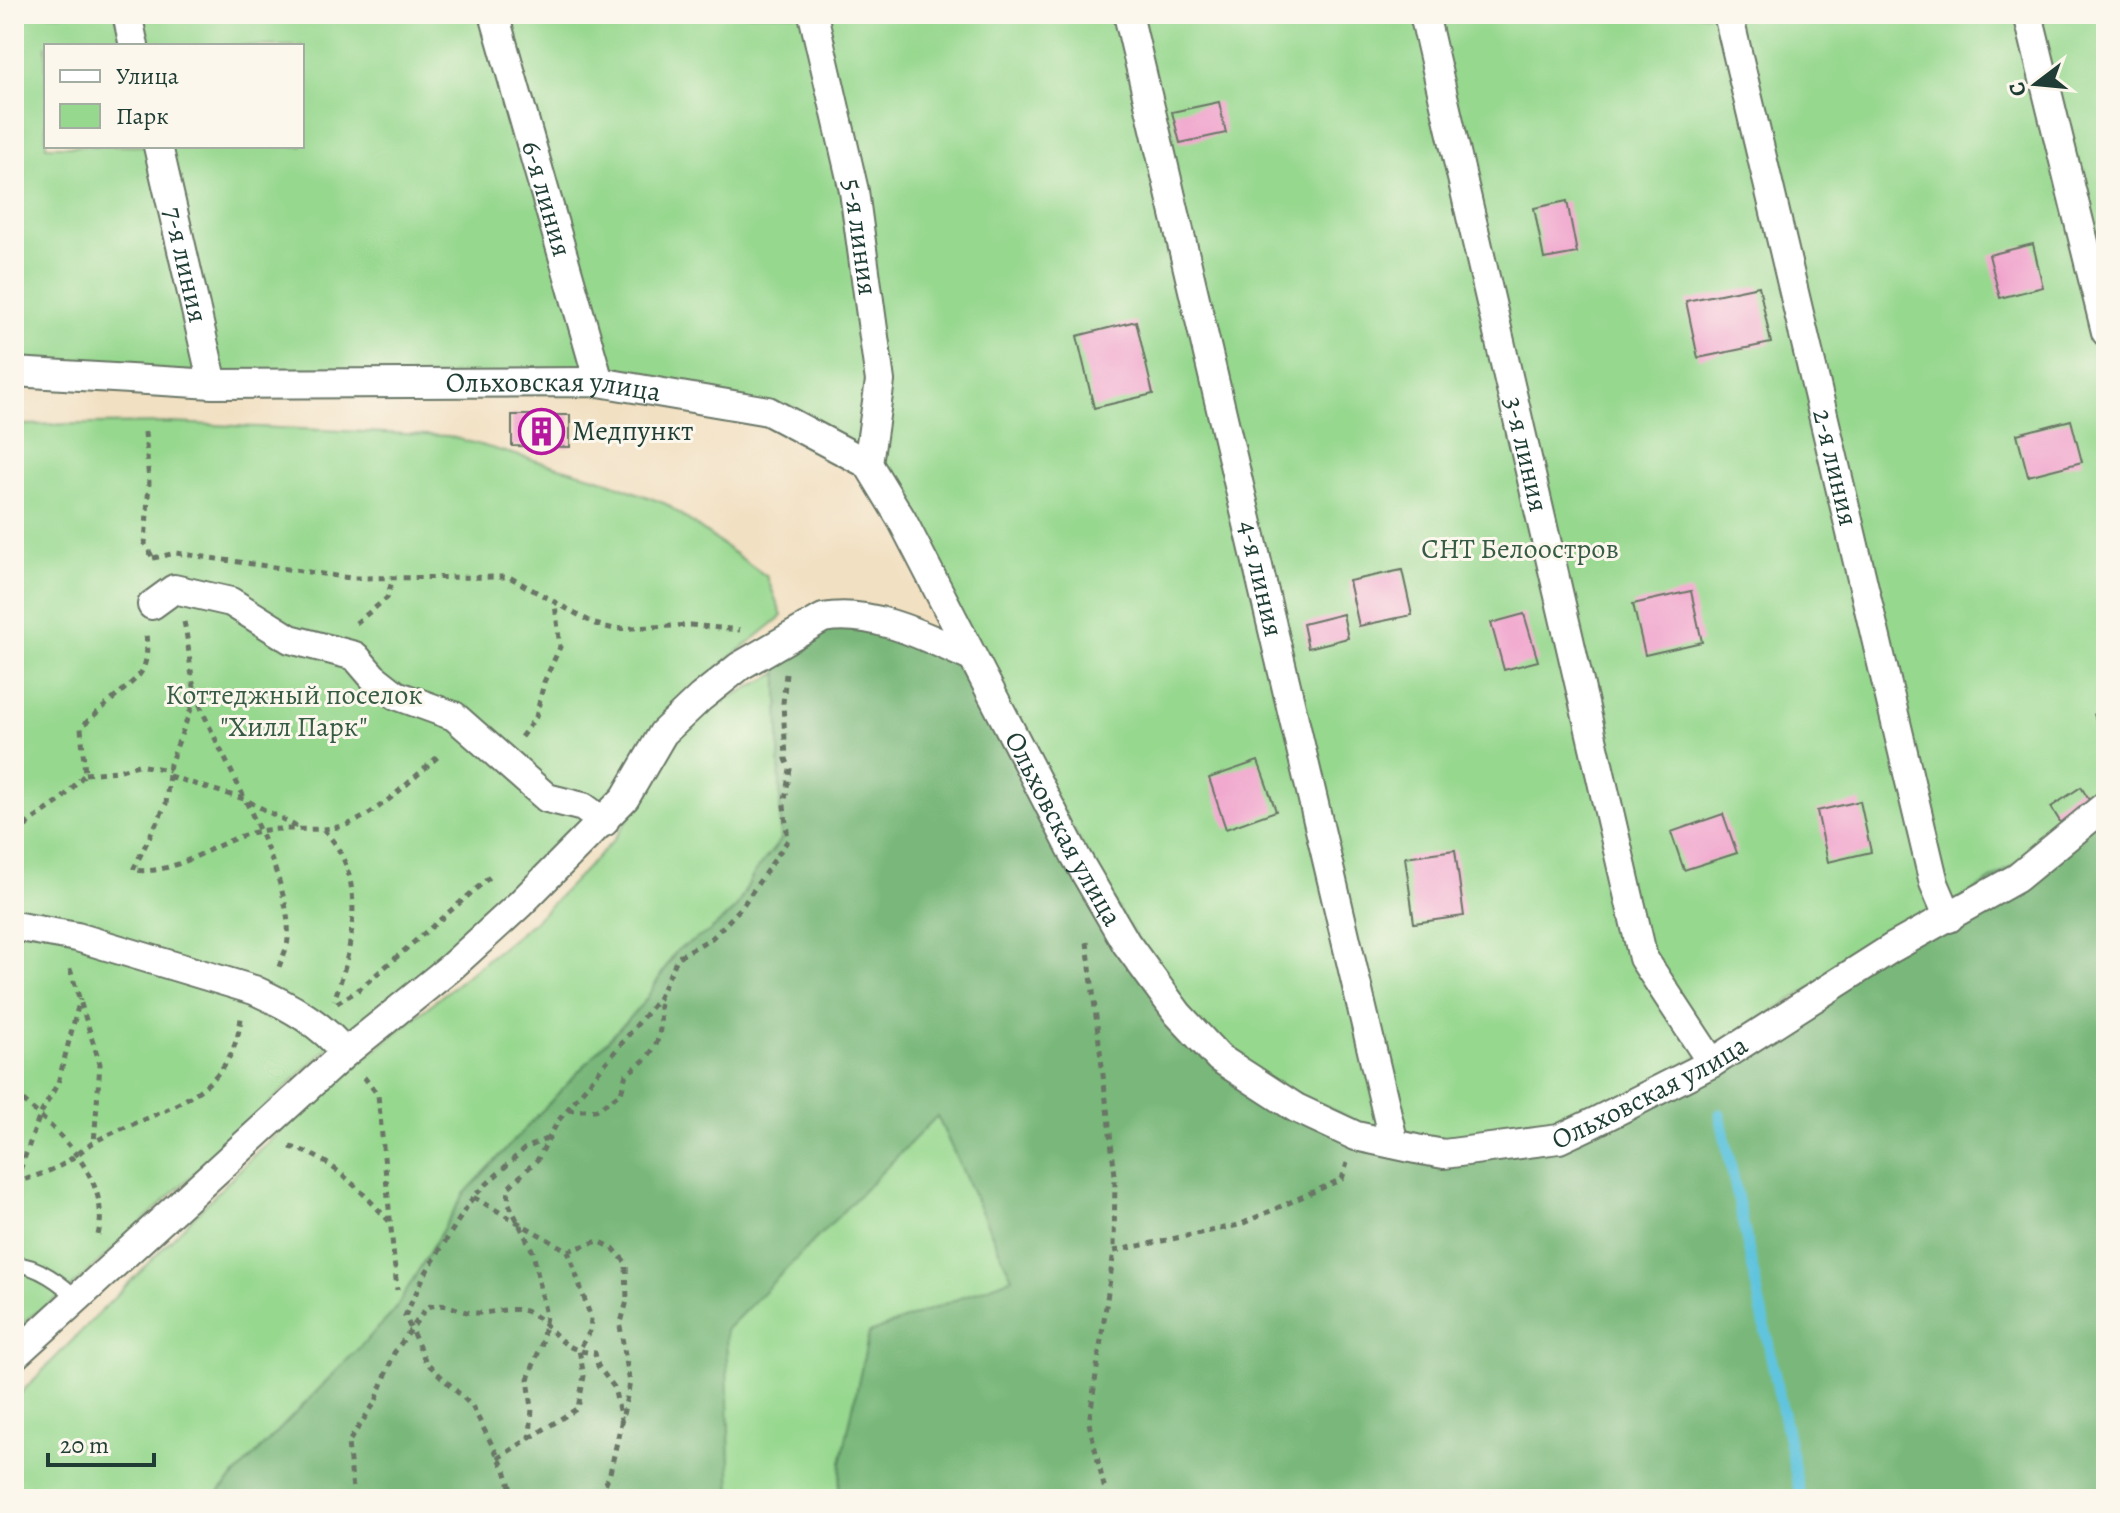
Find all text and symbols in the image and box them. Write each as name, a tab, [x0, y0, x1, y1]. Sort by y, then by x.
legend	[44, 44, 304, 148]
north arrow	[1996, 44, 2076, 124]
text: Улица	[116, 60, 179, 92]
text: С	[2001, 79, 2034, 100]
text: Парк	[116, 100, 169, 132]
street label: 6-я линия	[512, 136, 581, 261]
street label: 5-я линия	[833, 174, 887, 298]
street label: 7-я линия	[154, 203, 217, 326]
street label: Ольховская улица	[446, 363, 664, 411]
street label: 3-я линия	[1494, 393, 1558, 516]
street label: 2-я линия	[1803, 405, 1868, 530]
building icon: Медпункт	[517, 407, 565, 455]
place label: Медпункт	[572, 412, 694, 450]
street label: 4-я линия	[1229, 517, 1293, 641]
park label: СНТ Белоостров	[1421, 530, 1619, 568]
park label: Коттеджный поселок "Хилл Парк"	[165, 676, 423, 746]
street label: Ольховская улица	[995, 725, 1131, 933]
street label: Ольховская улица	[1545, 1026, 1755, 1159]
scale bar	[48, 1417, 154, 1467]
text: 20 m	[60, 1429, 109, 1461]

